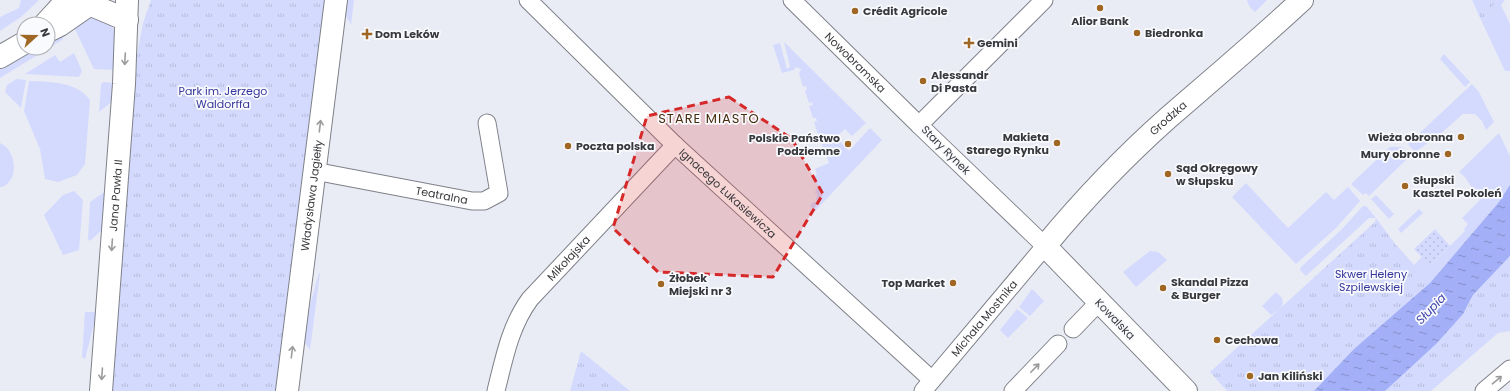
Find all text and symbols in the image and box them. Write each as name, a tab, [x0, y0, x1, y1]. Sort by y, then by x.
place label: Crédit Agricole	[863, 3, 948, 19]
marker: Alior Bank	[1095, 3, 1105, 13]
marker: Crédit Agricole	[850, 6, 860, 16]
place label: Alior Bank	[1071, 13, 1129, 29]
north arrow	[16, 16, 56, 56]
place label: Biedronka	[1145, 25, 1203, 41]
text: N	[36, 26, 54, 39]
place label: Dom Leków	[375, 26, 440, 42]
marker: Biedronka	[1132, 28, 1142, 38]
marker: Dom Leków	[362, 29, 372, 39]
street label: Nowobramska	[821, 29, 890, 96]
place label: Gemini	[977, 35, 1018, 51]
marker: Gemini	[964, 38, 974, 48]
one-way arrow	[122, 52, 129, 65]
place label: Alessandr Di Pasta	[931, 67, 989, 96]
marker: Alessandr Di Pasta	[918, 76, 928, 86]
park label: Park im. Jerzego Waldorffa	[179, 83, 267, 112]
street label: Grodzka	[1146, 97, 1190, 139]
district label: STARE MIASTO	[658, 109, 760, 128]
one-way arrow	[316, 120, 324, 133]
street label: Stary Rynek	[918, 122, 974, 178]
place label: Makieta Starego Rynku	[966, 129, 1049, 158]
place label: Wieża obronna	[1368, 129, 1453, 145]
place label: Polskie Państwo Podziemne	[749, 130, 840, 159]
marker: Wieża obronna	[1456, 132, 1466, 142]
street label: Władysława Jagiełły	[297, 138, 326, 252]
place label: Poczta polska	[576, 138, 654, 154]
marker: Makieta Starego Rynku	[1052, 138, 1062, 148]
marker: Polskie Państwo Podziemne	[843, 139, 853, 149]
marker: Poczta polska	[563, 141, 573, 151]
street label: Ignacego Łukasiewicza	[676, 145, 780, 242]
place label: Mury obronne	[1361, 146, 1440, 162]
marker: Mury obronne	[1443, 149, 1453, 159]
street label: Jana Pawła II	[105, 159, 126, 232]
place label: Sąd Okręgowy w Słupsku	[1176, 160, 1258, 189]
marker: Sąd Okręgowy w Słupsku	[1163, 169, 1173, 179]
place label: Słupski Kasztel Pokoleń	[1413, 172, 1502, 201]
marker: Słupski Kasztel Pokoleń	[1400, 181, 1410, 191]
street label: Teatralna	[414, 182, 469, 208]
street label: Mikołajska	[543, 232, 594, 284]
one-way arrow	[108, 238, 115, 251]
park label: Skwer Heleny Szpilewskiej	[1335, 266, 1408, 295]
place label: Żłobek Miejski nr 3	[669, 270, 732, 299]
place label: Skandal Pizza & Burger	[1171, 274, 1248, 303]
place label: Top Market	[881, 275, 946, 291]
street label: Michała Mostnika	[947, 277, 1021, 360]
marker: Top Market	[948, 278, 958, 288]
marker: Żłobek Miejski nr 3	[656, 279, 666, 289]
marker: Skandal Pizza & Burger	[1158, 283, 1168, 293]
water label: Słupia	[1412, 289, 1450, 328]
street label: Kowalska	[1091, 295, 1139, 343]
place label: Cechowa	[1225, 332, 1278, 348]
marker: Cechowa	[1212, 335, 1222, 345]
one-way arrow	[288, 346, 296, 359]
one-way arrow	[1030, 363, 1040, 373]
one-way arrow	[98, 367, 105, 380]
place label: Jan Kiliński	[1258, 368, 1323, 384]
marker: Jan Kiliński	[1245, 371, 1255, 381]
one-way arrow	[1492, 375, 1502, 384]

